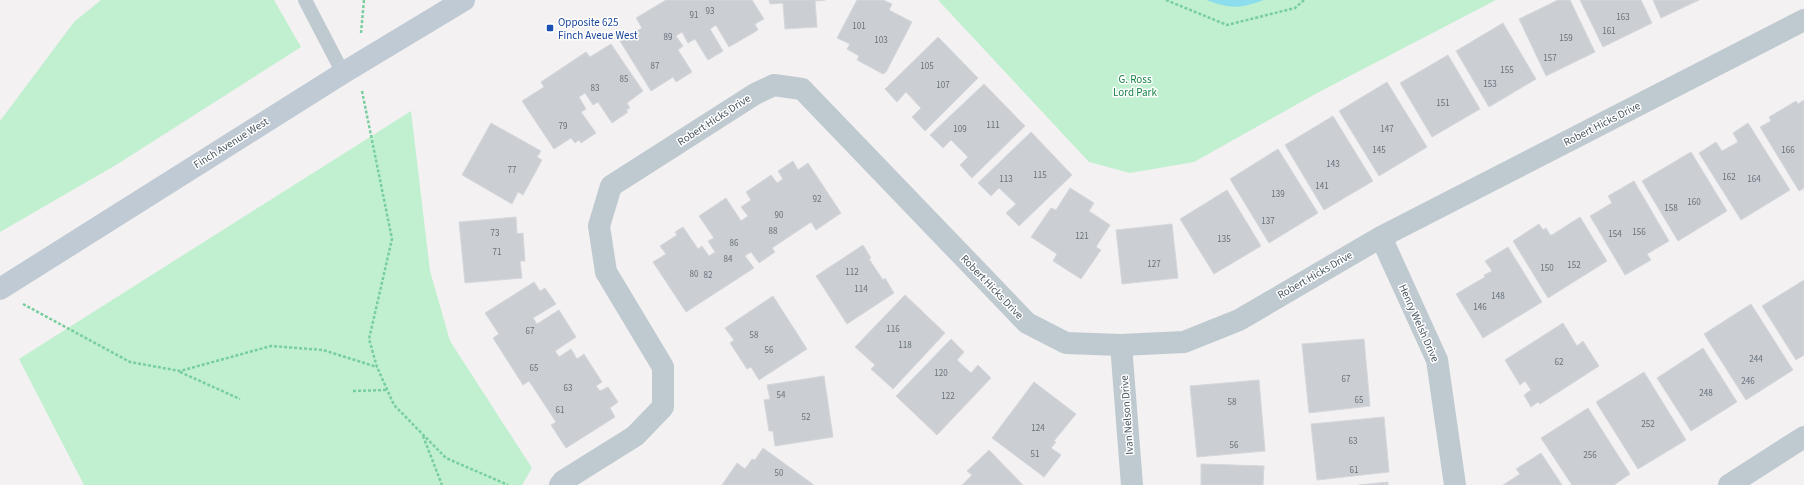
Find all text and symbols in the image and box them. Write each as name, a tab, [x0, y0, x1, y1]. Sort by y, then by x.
house number: 93	[706, 5, 715, 18]
house number: 91	[690, 9, 698, 22]
house number: 163	[1616, 11, 1630, 24]
place label: Opposite 625 Finch Aveue West	[558, 15, 638, 43]
house number: 101	[852, 20, 866, 33]
marker: Opposite 625 Finch Aveue West	[545, 23, 555, 33]
house number: 161	[1602, 25, 1616, 38]
house number: 89	[664, 31, 673, 44]
house number: 159	[1559, 32, 1573, 45]
house number: 103	[874, 34, 888, 47]
house number: 157	[1543, 52, 1557, 65]
house number: 87	[651, 60, 660, 73]
house number: 105	[920, 60, 934, 73]
house number: 155	[1500, 64, 1514, 77]
park label: G. Ross Lord Park	[1113, 72, 1157, 100]
house number: 85	[620, 73, 629, 86]
house number: 153	[1483, 78, 1497, 91]
house number: 107	[936, 79, 950, 92]
house number: 83	[591, 82, 600, 95]
street label: Robert Hicks Drive	[675, 90, 754, 149]
house number: 151	[1436, 97, 1450, 110]
street label: Robert Hicks Drive	[1561, 98, 1643, 150]
street label: Finch Avenue West	[191, 114, 272, 172]
house number: 111	[986, 119, 1000, 132]
house number: 79	[559, 120, 568, 133]
house number: 109	[953, 123, 967, 136]
house number: 147	[1380, 123, 1394, 136]
house number: 145	[1372, 144, 1386, 157]
house number: 166	[1781, 144, 1795, 157]
house number: 143	[1326, 158, 1340, 171]
house number: 77	[508, 164, 517, 177]
house number: 115	[1033, 169, 1047, 182]
house number: 162	[1722, 171, 1736, 184]
house number: 113	[999, 173, 1013, 186]
house number: 164	[1747, 173, 1761, 186]
house number: 141	[1315, 180, 1329, 193]
house number: 139	[1271, 188, 1285, 201]
house number: 92	[813, 193, 822, 206]
house number: 160	[1687, 196, 1701, 209]
house number: 158	[1664, 202, 1678, 215]
house number: 90	[775, 209, 784, 222]
house number: 137	[1261, 215, 1275, 228]
house number: 88	[769, 225, 778, 238]
house number: 156	[1632, 226, 1646, 239]
house number: 73	[491, 227, 500, 240]
house number: 154	[1608, 228, 1622, 241]
house number: 121	[1075, 230, 1089, 243]
house number: 135	[1217, 233, 1231, 246]
house number: 86	[730, 237, 739, 250]
house number: 71	[493, 246, 501, 259]
street label: Robert Hicks Drive	[1275, 247, 1356, 303]
street label: Robert Hicks Drive	[957, 251, 1027, 323]
house number: 84	[724, 253, 733, 266]
house number: 127	[1147, 258, 1161, 271]
house number: 152	[1567, 259, 1581, 272]
house number: 150	[1540, 262, 1554, 275]
house number: 112	[845, 266, 859, 279]
house number: 80	[690, 268, 699, 281]
house number: 82	[704, 269, 713, 282]
street label: Henry Welsh Drive	[1395, 282, 1443, 365]
house number: 114	[854, 283, 868, 296]
house number: 148	[1491, 290, 1505, 303]
house number: 146	[1473, 301, 1487, 314]
house number: 116	[886, 323, 900, 336]
house number: 67	[526, 325, 535, 338]
house number: 58	[750, 329, 759, 342]
house number: 118	[898, 339, 912, 352]
house number: 56	[765, 344, 774, 357]
house number: 244	[1749, 353, 1763, 366]
house number: 62	[1555, 356, 1564, 369]
house number: 65	[530, 362, 539, 375]
house number: 120	[934, 367, 948, 380]
house number: 67	[1342, 373, 1351, 386]
street label: Ivan Nelson Drive	[1117, 374, 1137, 455]
house number: 246	[1741, 375, 1755, 388]
house number: 63	[564, 382, 573, 395]
house number: 248	[1699, 387, 1713, 400]
house number: 54	[777, 389, 786, 402]
house number: 122	[941, 390, 955, 403]
house number: 65	[1355, 394, 1364, 407]
house number: 58	[1228, 396, 1237, 409]
house number: 61	[556, 404, 564, 417]
house number: 52	[802, 411, 811, 424]
house number: 252	[1641, 418, 1655, 431]
house number: 124	[1031, 422, 1045, 435]
house number: 63	[1349, 435, 1358, 448]
house number: 56	[1230, 439, 1239, 452]
house number: 51	[1031, 448, 1039, 461]
house number: 256	[1583, 449, 1597, 462]
house number: 61	[1350, 464, 1358, 477]
house number: 50	[775, 467, 784, 480]

